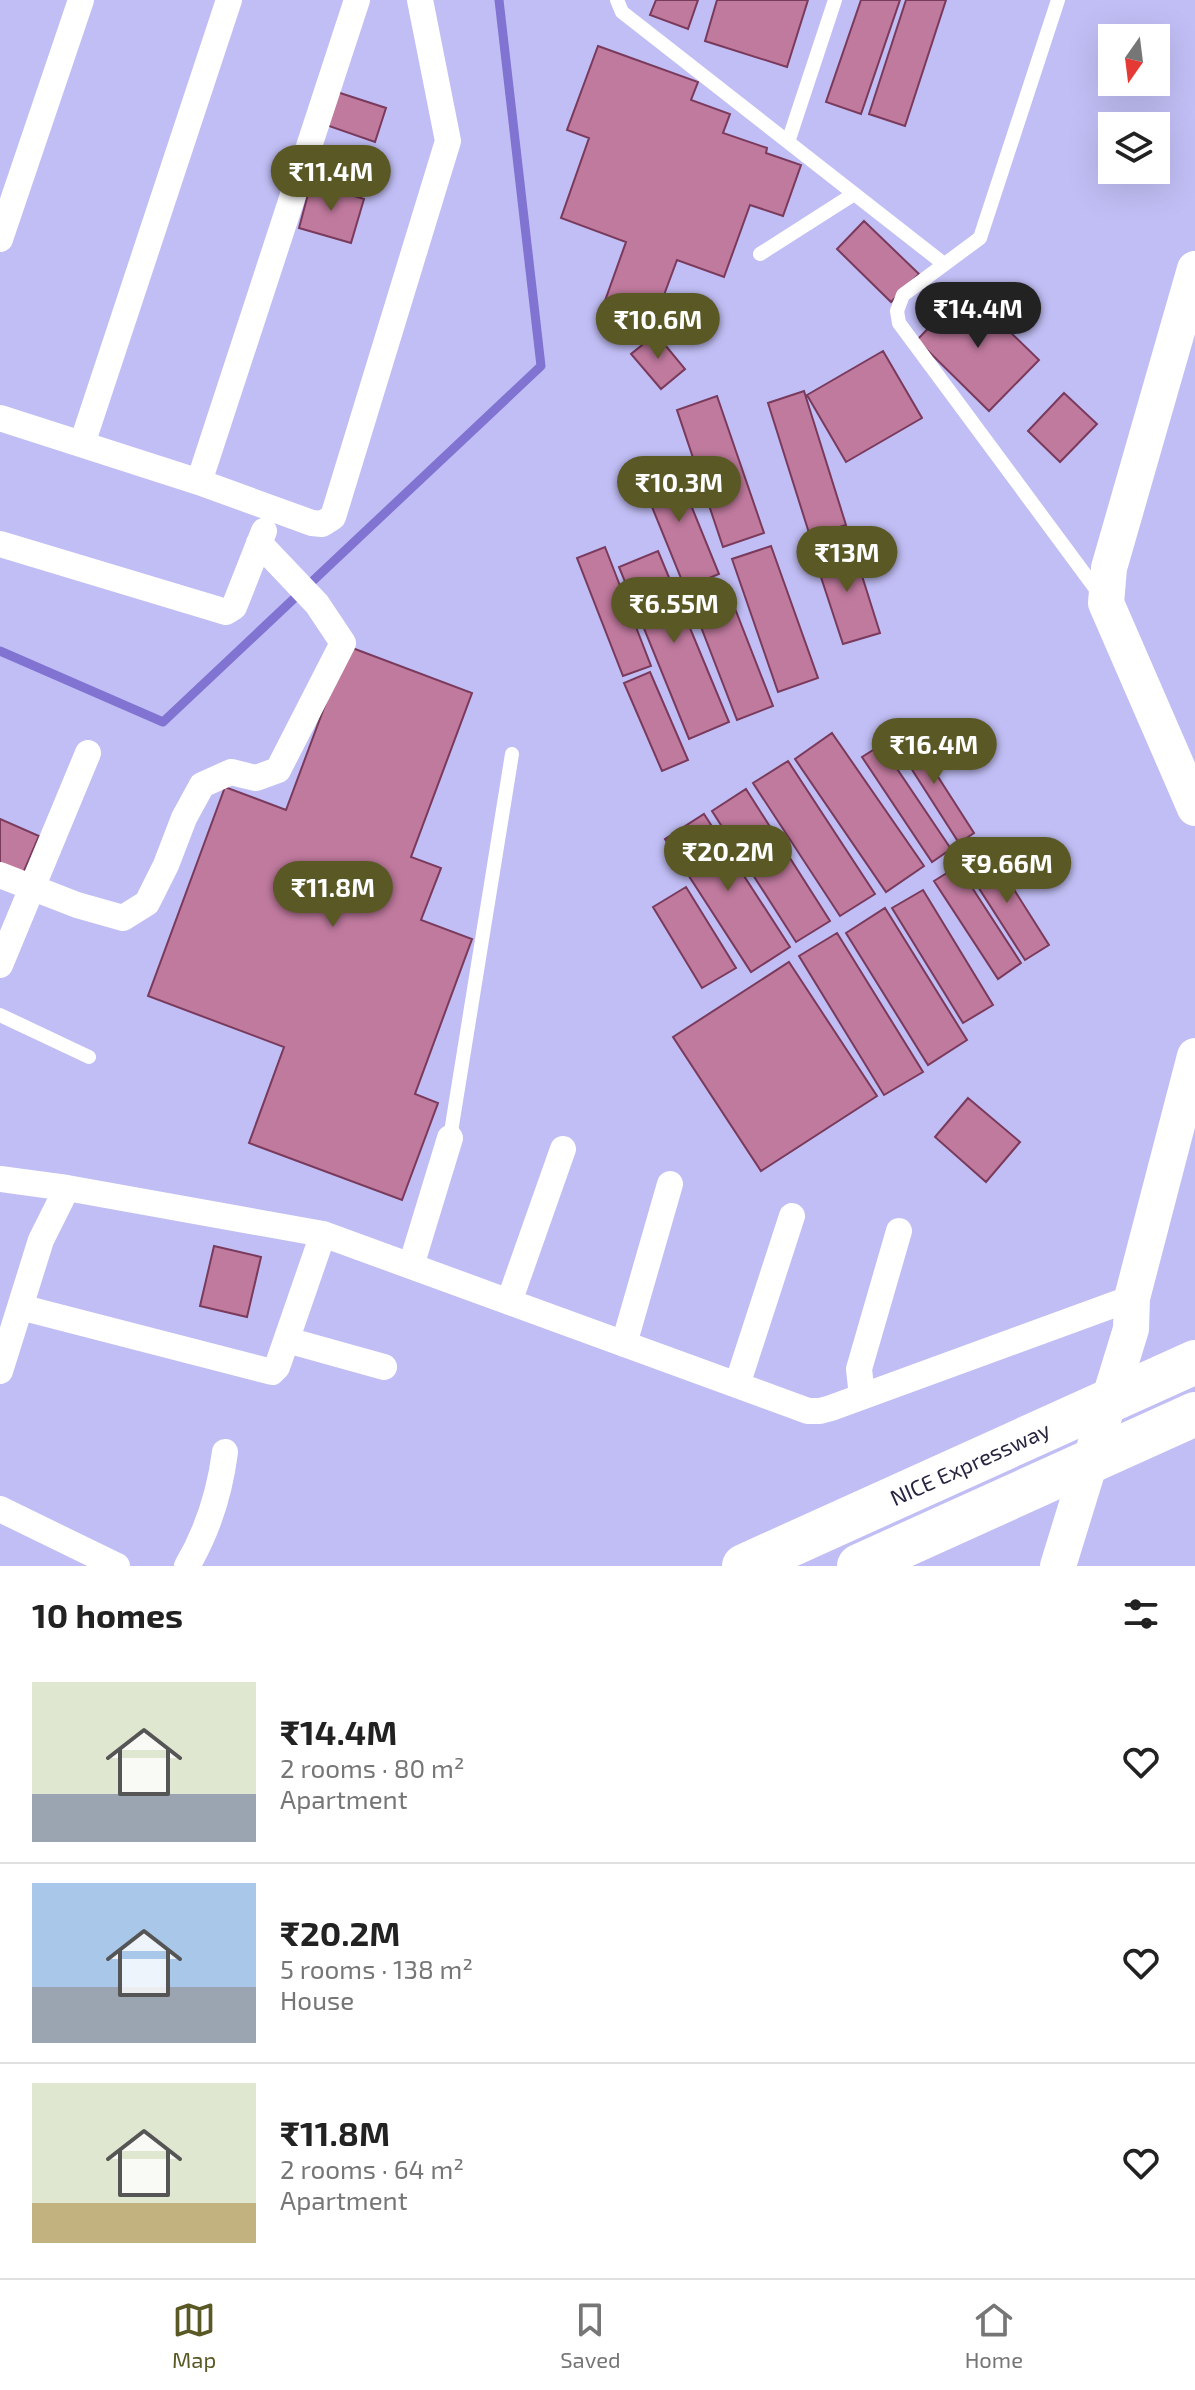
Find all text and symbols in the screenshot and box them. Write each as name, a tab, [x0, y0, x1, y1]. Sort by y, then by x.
north arrow	[1098, 24, 1170, 96]
map controls	[1098, 24, 1170, 184]
button: layers	[1098, 112, 1170, 184]
pin: ₹11.4M	[266, 145, 396, 213]
text: ₹11.4M	[289, 155, 373, 186]
pin: ₹14.4M	[913, 282, 1043, 350]
text: ₹14.4M	[933, 292, 1023, 323]
pin: ₹10.6M	[593, 293, 723, 361]
text: ₹10.6M	[614, 303, 702, 334]
pin: ₹10.3M	[614, 456, 744, 524]
text: ₹10.3M	[635, 466, 723, 497]
pin: ₹13M	[800, 526, 894, 594]
text: ₹13M	[814, 536, 880, 567]
pin: ₹6.55M	[609, 577, 739, 645]
text: ₹6.55M	[629, 587, 719, 618]
pin: ₹16.4M	[869, 718, 999, 786]
text: ₹16.4M	[890, 728, 978, 759]
pin: ₹20.2M	[663, 825, 793, 893]
text: ₹20.2M	[682, 835, 774, 866]
pin: ₹9.66M	[942, 837, 1072, 905]
text: ₹9.66M	[961, 847, 1053, 878]
pin: ₹11.8M	[268, 861, 398, 929]
text: ₹11.8M	[291, 871, 375, 902]
street label: NICE Expressway	[886, 1415, 1054, 1510]
icon: filters	[1119, 1592, 1163, 1636]
text: 10 homes	[32, 1594, 183, 1635]
text: ₹14.4M	[280, 1711, 397, 1752]
icon: home	[96, 1714, 192, 1810]
icon: heart	[1119, 1740, 1163, 1784]
text: 2 rooms · 80 m²	[280, 1752, 465, 1783]
text: Apartment	[280, 1783, 408, 1814]
text: ₹20.2M	[280, 1912, 400, 1953]
icon: home	[96, 1915, 192, 2011]
icon: heart	[1119, 1941, 1163, 1985]
text: 5 rooms · 138 m²	[280, 1953, 473, 1984]
text: House	[280, 1984, 354, 2015]
text: ₹11.8M	[280, 2112, 390, 2153]
icon: home	[96, 2115, 192, 2211]
icon: heart	[1119, 2141, 1163, 2185]
text: 2 rooms · 64 m²	[280, 2153, 464, 2184]
text: Apartment	[280, 2184, 408, 2215]
tab: Map	[172, 2298, 216, 2372]
tab: Saved	[560, 2298, 621, 2372]
tab: Home	[965, 2298, 1023, 2372]

